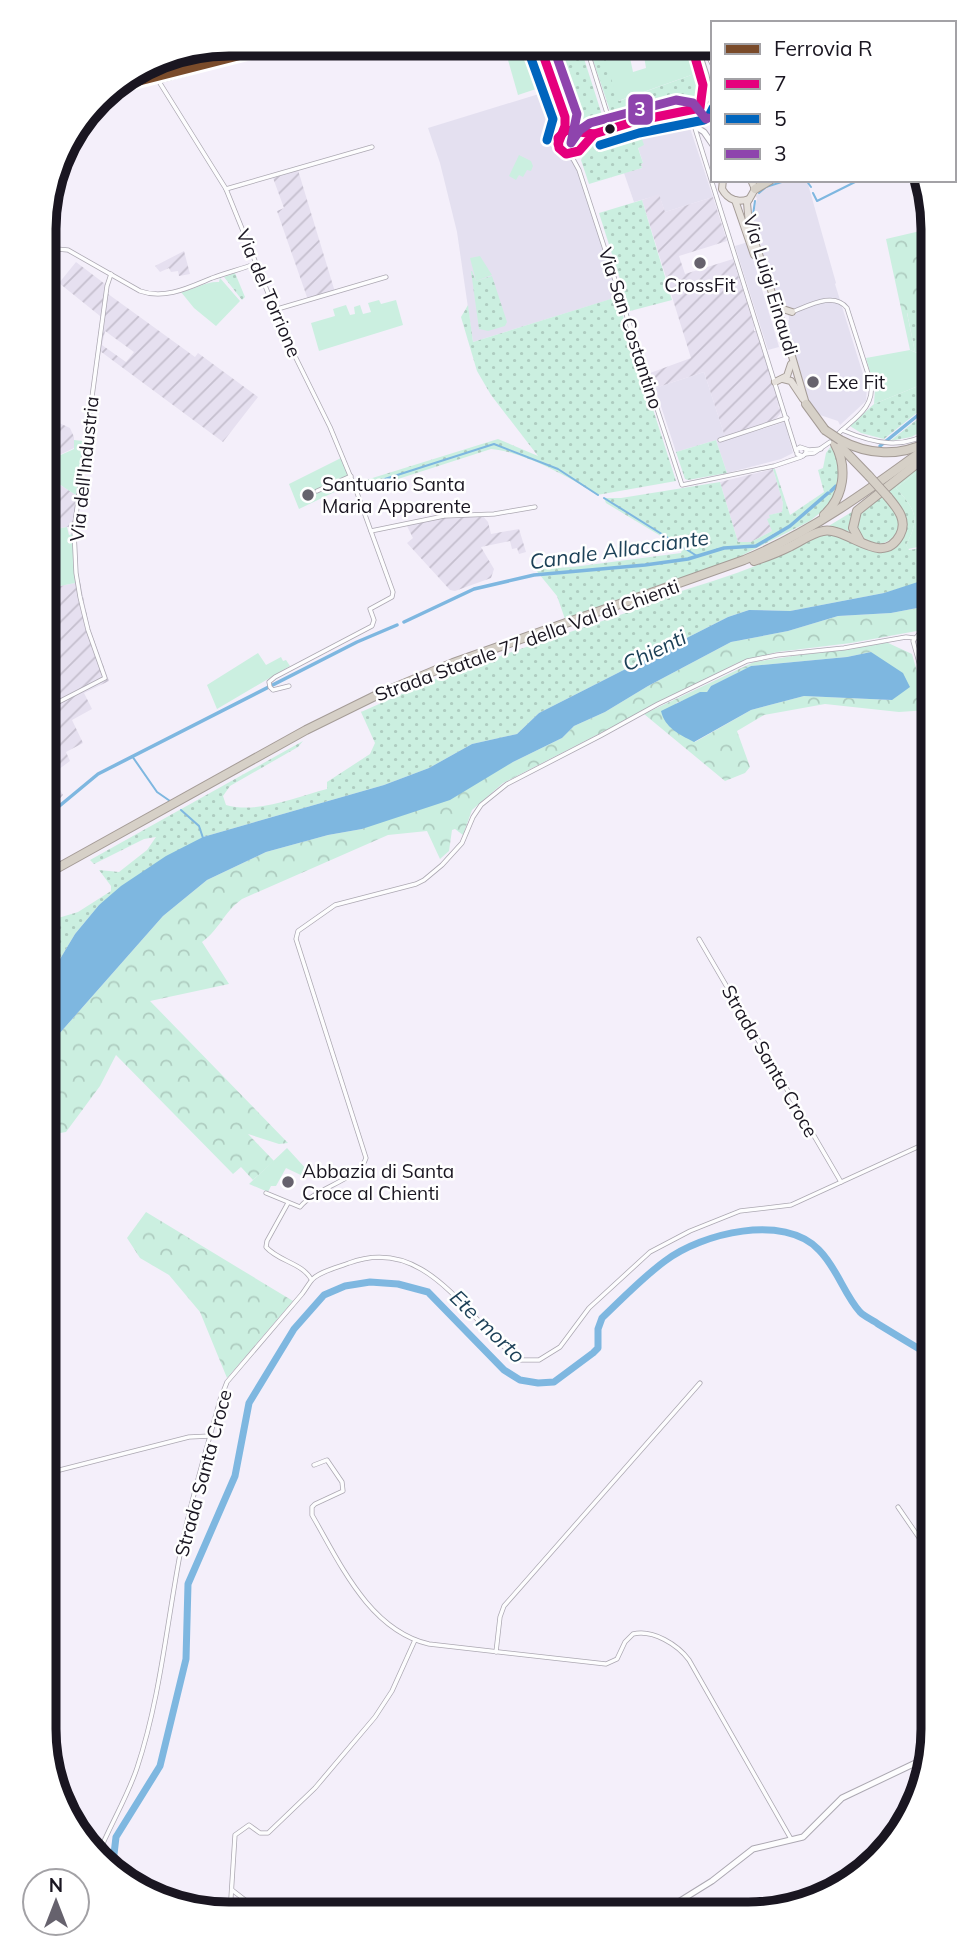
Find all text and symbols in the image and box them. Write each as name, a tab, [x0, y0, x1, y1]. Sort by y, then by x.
legend	[711, 21, 956, 182]
text: Ferrovia R	[774, 35, 873, 61]
text: 7	[774, 70, 787, 96]
line badge: 3	[627, 93, 654, 126]
text: 3	[634, 97, 646, 121]
text: 5	[774, 105, 787, 131]
unlabelled marker	[603, 122, 617, 136]
text: 3	[774, 140, 787, 166]
street label: Via Luigi Einaudi	[738, 212, 804, 358]
street label: Via del Torrione	[231, 225, 307, 361]
street label: Via San Costantino	[594, 244, 668, 412]
marker: CrossFit	[692, 255, 708, 271]
place label: CrossFit	[664, 273, 736, 297]
place label: Exe Fit	[827, 370, 886, 394]
marker: Exe Fit	[805, 374, 821, 390]
street label: Via dell'Industria	[64, 395, 104, 543]
place label: Santuario Santa Maria Apparente	[322, 472, 471, 518]
marker: Santuario Santa Maria Apparente	[300, 487, 316, 503]
water label: Canale Allacciante	[528, 524, 710, 574]
street label: Strada Statale 77 della Val di Chienti	[372, 574, 682, 706]
water label: Chienti	[618, 624, 690, 676]
street label: Strada Santa Croce	[717, 981, 823, 1141]
place label: Abbazia di Santa Croce al Chienti	[302, 1159, 454, 1205]
marker: Abbazia di Santa Croce al Chienti	[280, 1174, 296, 1190]
water label: Ete morto	[445, 1284, 531, 1368]
street label: Strada Santa Croce	[169, 1387, 237, 1559]
north arrow	[21, 1867, 91, 1937]
text: N	[49, 1873, 63, 1897]

